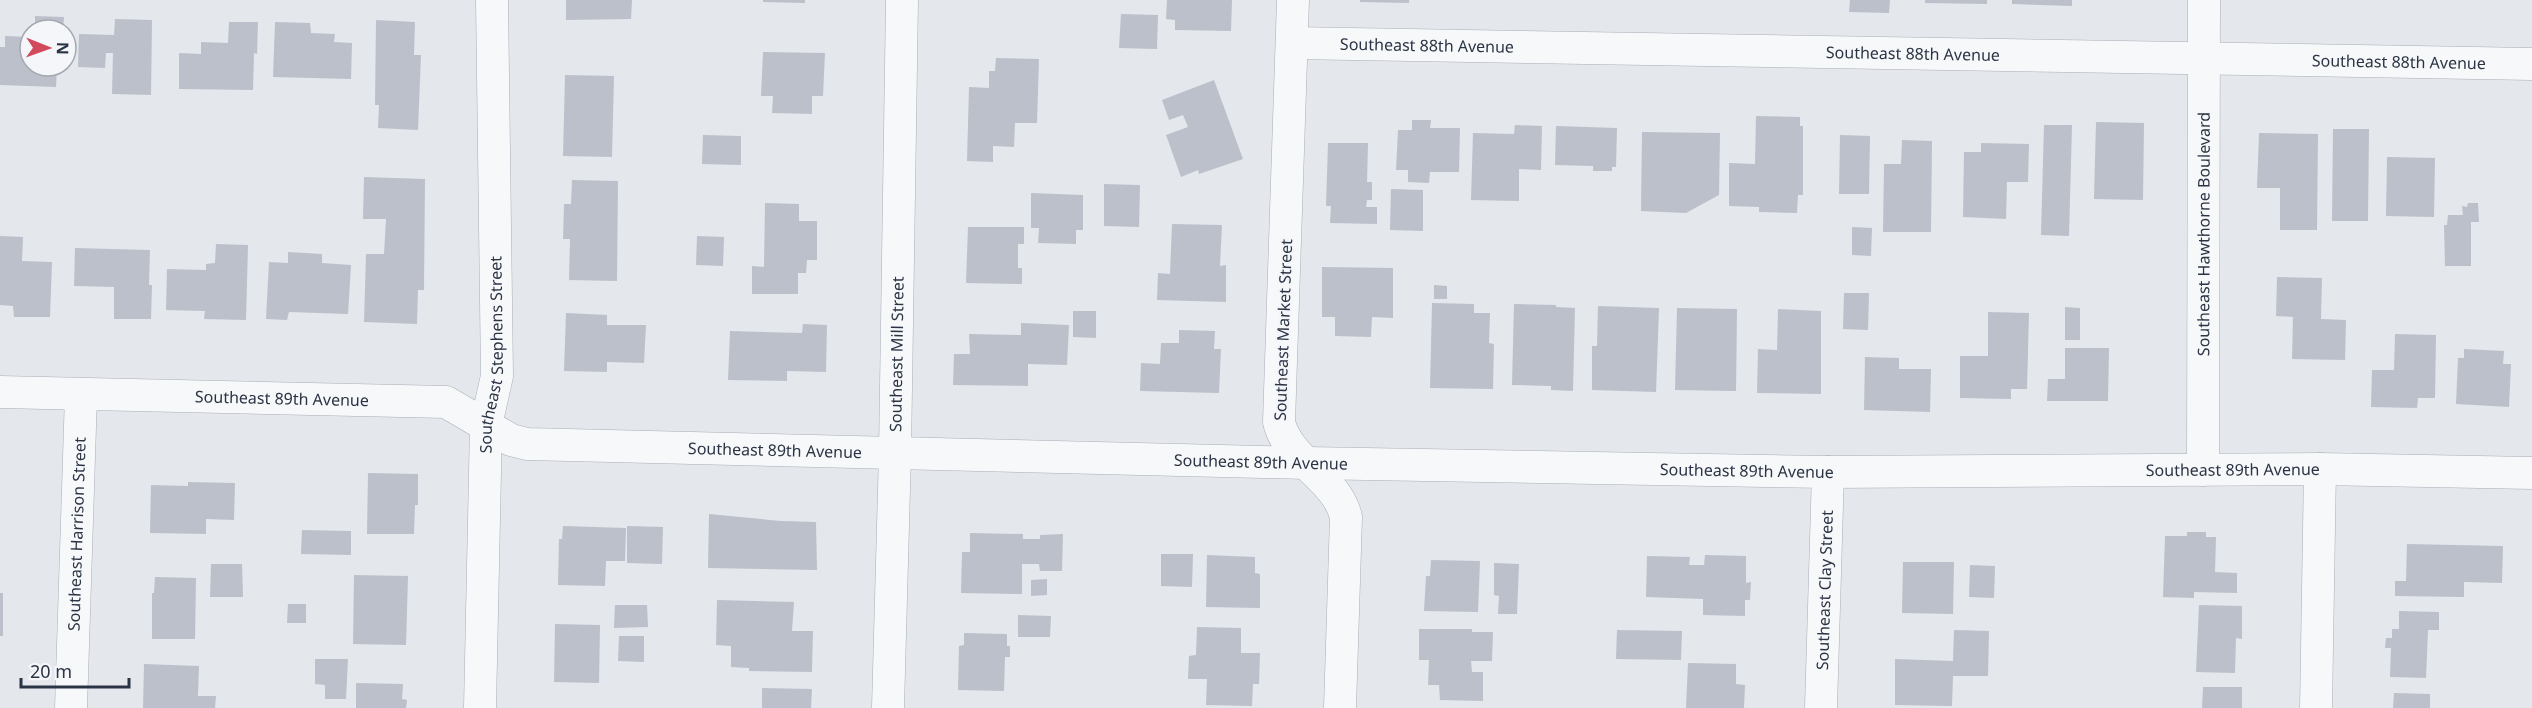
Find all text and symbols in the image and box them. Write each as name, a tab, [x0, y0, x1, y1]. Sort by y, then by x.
north arrow	[18, 18, 78, 78]
street label: Southeast 88th Avenue	[1340, 33, 1514, 58]
street label: Southeast 88th Avenue	[1826, 41, 2000, 66]
text: N	[52, 42, 74, 55]
street label: Southeast 88th Avenue	[2312, 49, 2486, 74]
street label: Southeast Hawthorne Boulevard	[2192, 112, 2215, 356]
street label: Southeast Market Street	[1269, 239, 1297, 421]
street label: Southeast Stephens Street	[474, 256, 508, 454]
street label: Southeast Mill Street	[884, 276, 909, 432]
street label: Southeast 89th Avenue	[195, 385, 369, 411]
street label: Southeast Harrison Street	[62, 437, 91, 631]
street label: Southeast 89th Avenue	[688, 437, 862, 463]
street label: Southeast 89th Avenue	[1174, 449, 1348, 475]
street label: Southeast 89th Avenue	[1660, 458, 1834, 483]
street label: Southeast 89th Avenue	[2146, 458, 2320, 481]
street label: Southeast Clay Street	[1811, 510, 1838, 670]
scale bar	[21, 651, 129, 689]
text: 20 m	[30, 659, 72, 683]

